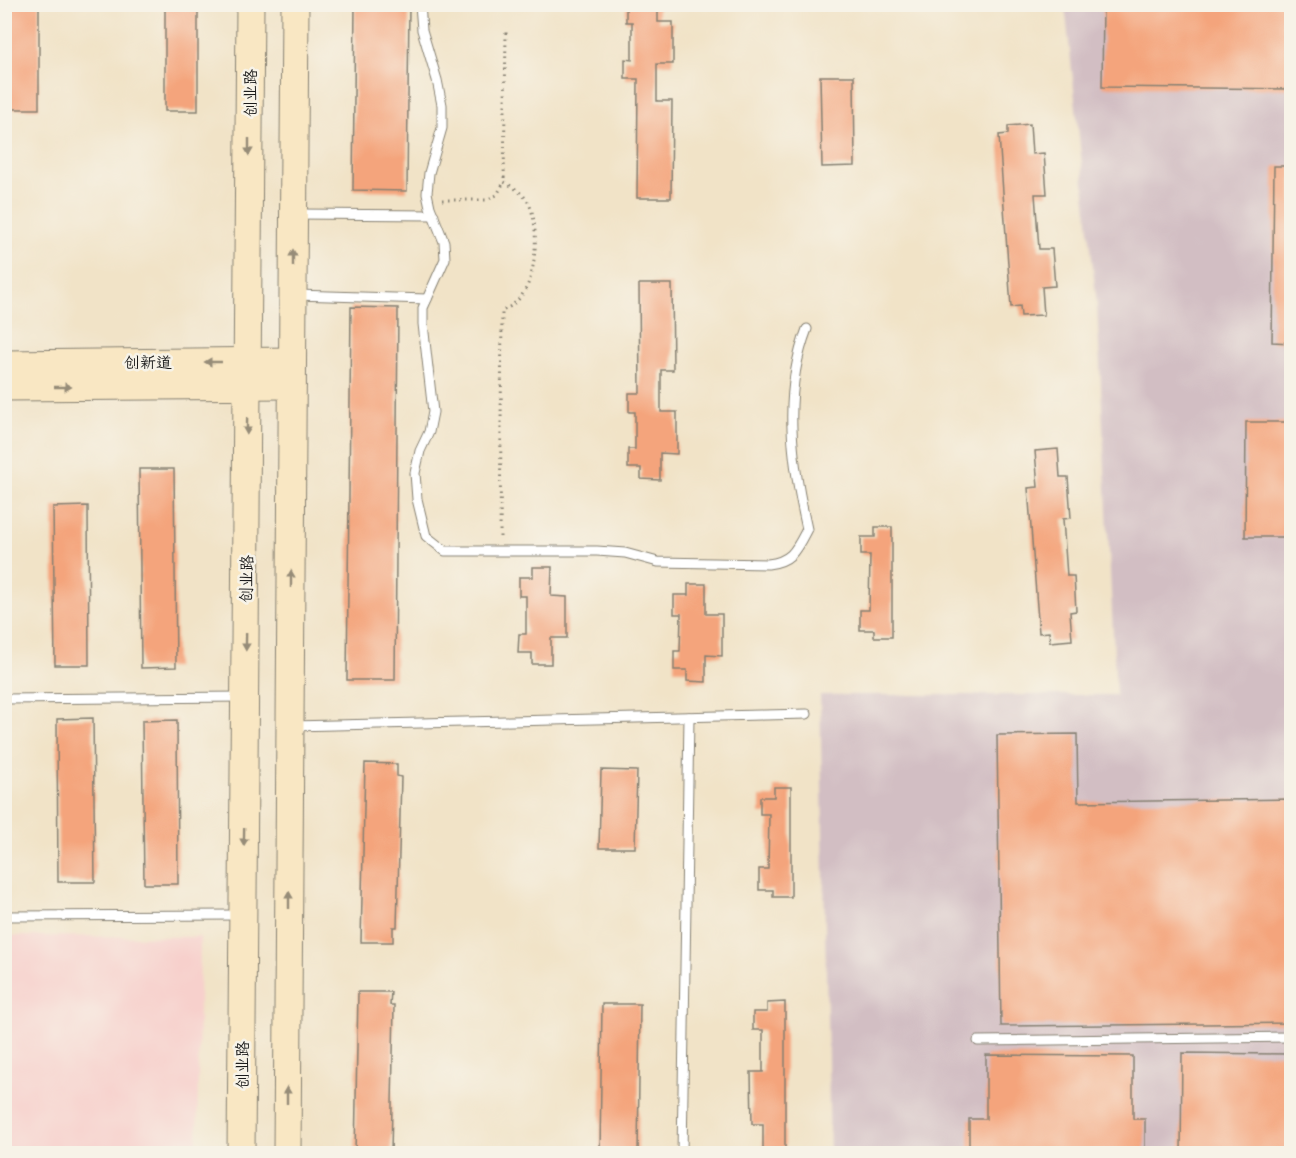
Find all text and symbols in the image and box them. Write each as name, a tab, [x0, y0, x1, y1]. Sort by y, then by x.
street label: 创业路	[240, 69, 260, 117]
one-way arrow	[244, 137, 254, 156]
one-way arrow	[288, 249, 298, 268]
street label: 创新道	[124, 352, 172, 372]
one-way arrow	[203, 357, 222, 367]
one-way arrow	[53, 382, 72, 392]
one-way arrow	[243, 416, 252, 435]
street label: 创业路	[236, 555, 256, 603]
one-way arrow	[286, 570, 296, 589]
one-way arrow	[241, 632, 250, 651]
one-way arrow	[239, 827, 249, 846]
one-way arrow	[284, 891, 294, 910]
street label: 创业路	[232, 1041, 252, 1089]
one-way arrow	[282, 1086, 292, 1105]

